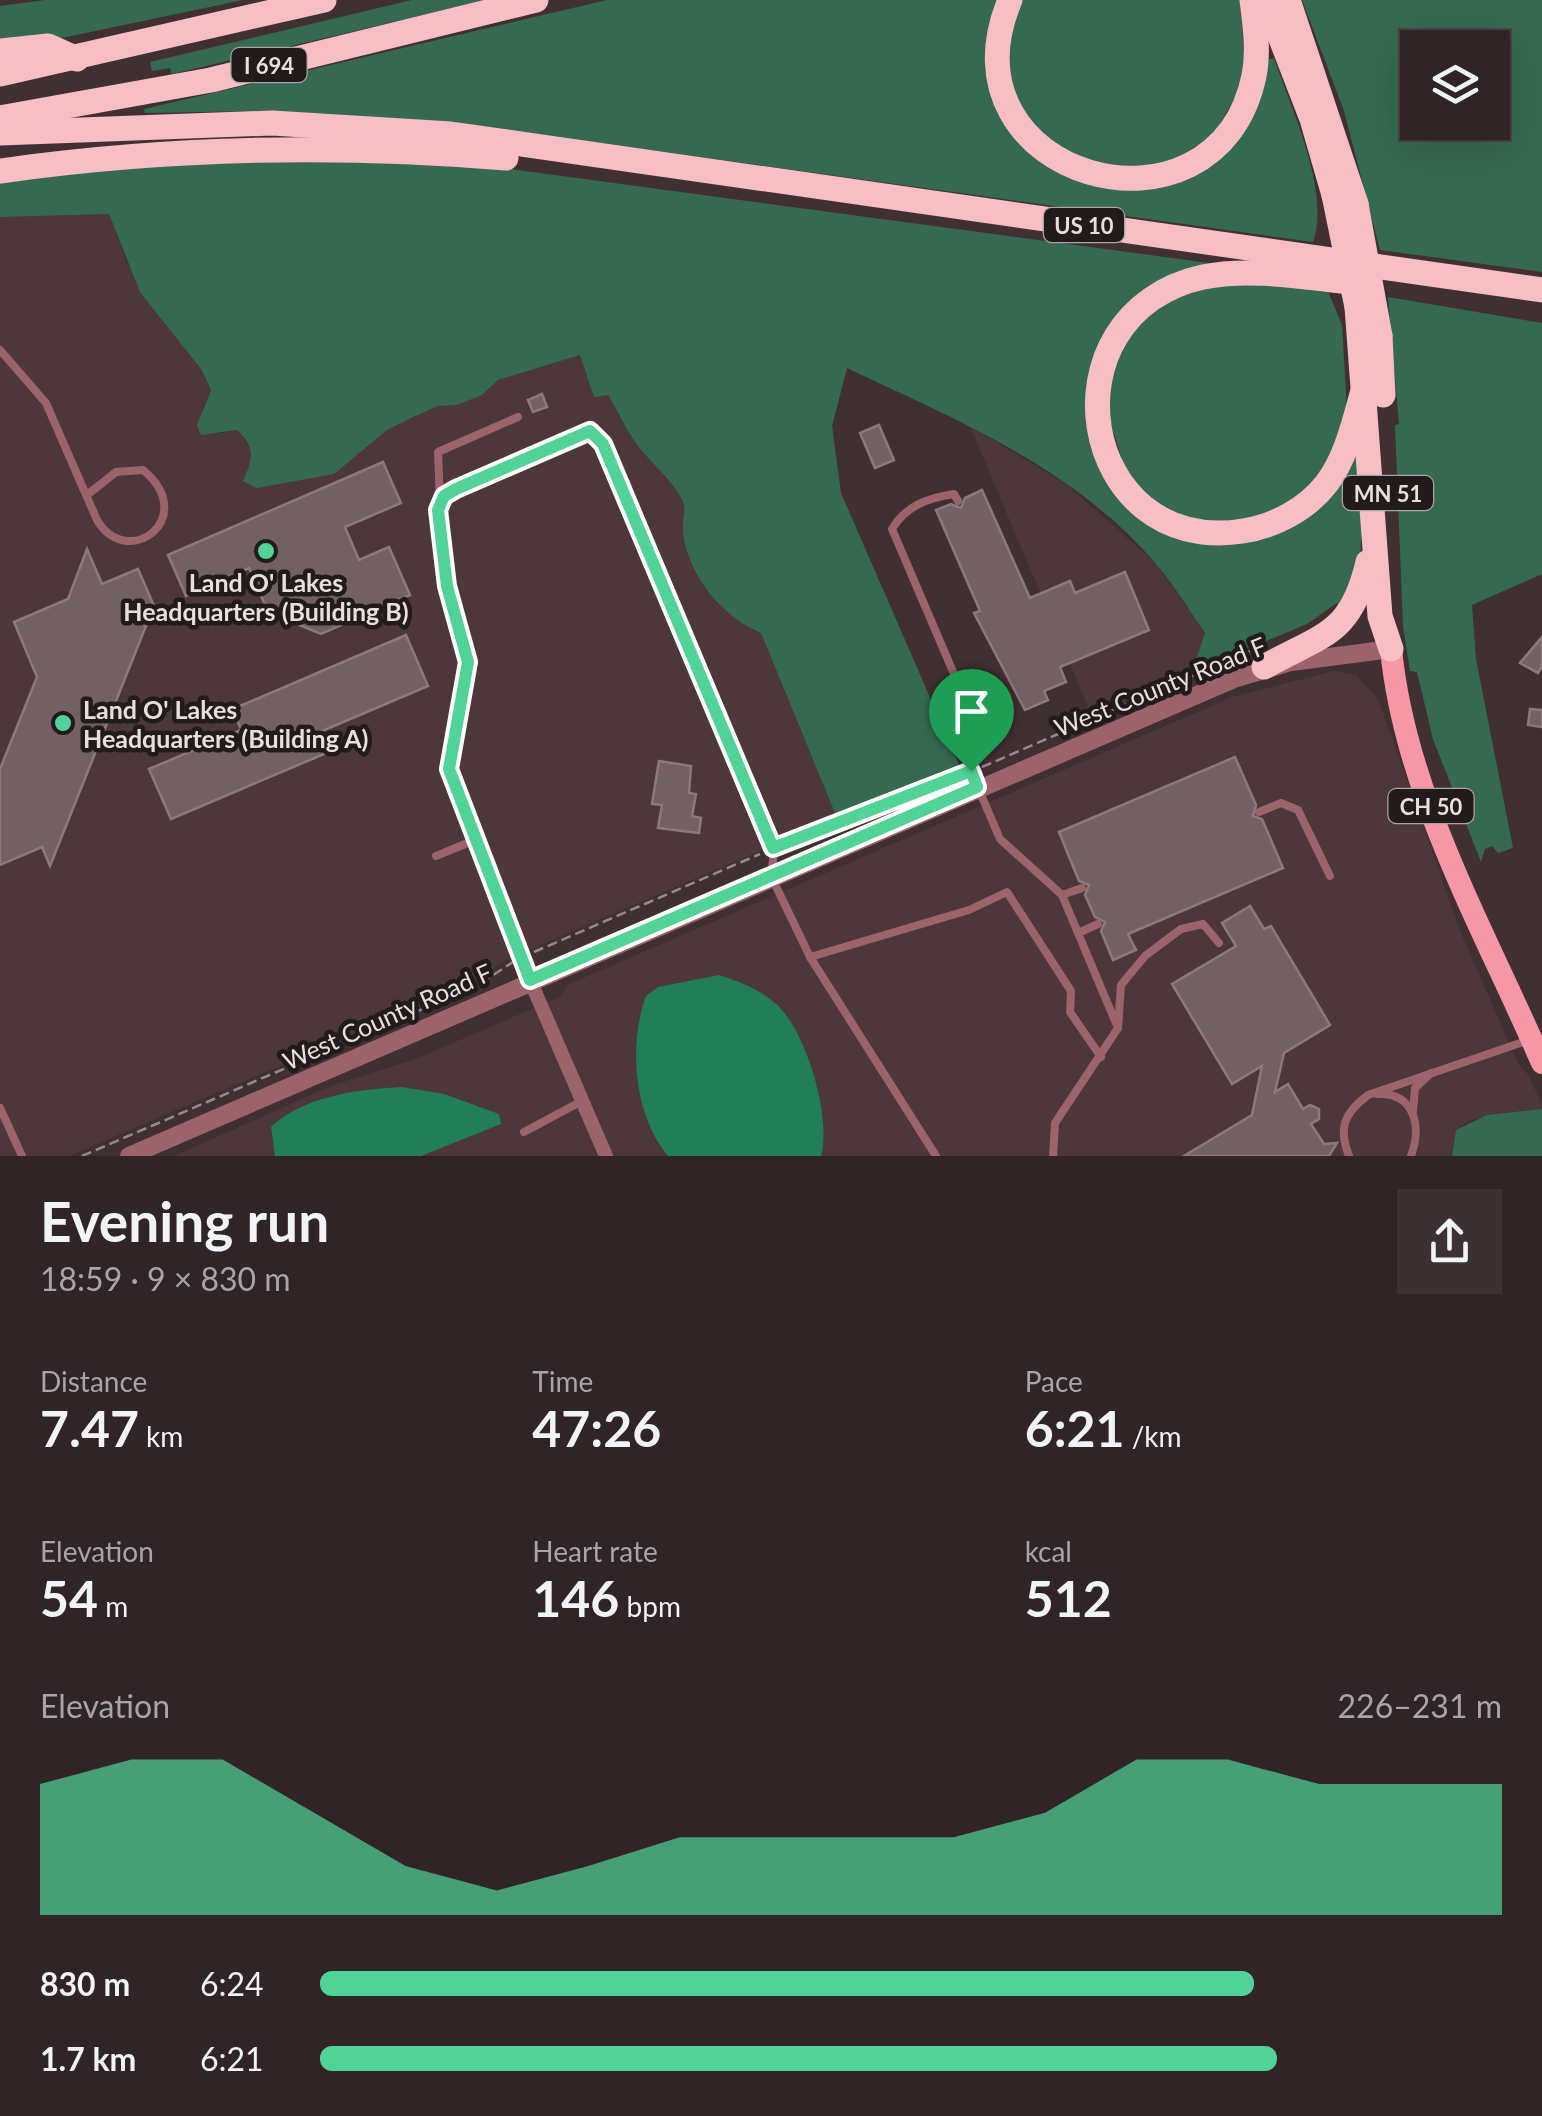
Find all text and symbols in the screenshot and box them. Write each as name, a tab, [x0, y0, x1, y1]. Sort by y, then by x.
map controls	[1400, 30, 1510, 140]
button: layers	[1400, 30, 1510, 140]
road number: I 694	[232, 48, 306, 82]
road number: US 10	[1044, 208, 1124, 242]
road number: MN 51	[1343, 476, 1433, 510]
marker: Land O' Lakes Headquarters (Building B)	[255, 540, 277, 562]
place label: Land O' Lakes Headquarters (Building B)	[123, 567, 409, 626]
street label: West County Road F	[1050, 630, 1270, 742]
pin	[929, 669, 1014, 772]
icon: arrive	[944, 684, 999, 739]
place label: Land O' Lakes Headquarters (Building A)	[83, 694, 368, 753]
marker: Land O' Lakes Headquarters (Building A)	[52, 712, 74, 734]
road number: CH 50	[1388, 789, 1474, 823]
street label: West County Road F	[278, 956, 496, 1076]
text: Evening run	[40, 1188, 329, 1254]
button: share	[1397, 1189, 1502, 1294]
text: 18:59 · 9 × 830 m	[40, 1259, 291, 1298]
text: Distance	[40, 1364, 147, 1398]
text: Time	[532, 1364, 593, 1398]
text: Pace	[1025, 1364, 1083, 1398]
text: 7.47	[40, 1398, 139, 1458]
text: 47:26	[532, 1398, 661, 1458]
text: 6:21	[1025, 1398, 1125, 1458]
text: km	[139, 1419, 183, 1453]
text: /km	[1125, 1419, 1182, 1453]
text: Elevation	[40, 1534, 154, 1568]
text: Heart rate	[532, 1534, 658, 1568]
text: kcal	[1025, 1534, 1072, 1568]
text: 54	[40, 1568, 98, 1628]
text: 146	[532, 1568, 619, 1628]
text: 512	[1025, 1568, 1112, 1628]
text: m	[98, 1589, 128, 1623]
text: bpm	[619, 1589, 681, 1623]
text: Elevation	[40, 1686, 170, 1725]
text: 226–231 m	[1338, 1686, 1502, 1725]
text: 830 m	[40, 1964, 130, 2003]
text: 6:24	[200, 1964, 264, 2003]
text: 1.7 km	[40, 2039, 136, 2078]
text: 6:21	[200, 2039, 264, 2078]

